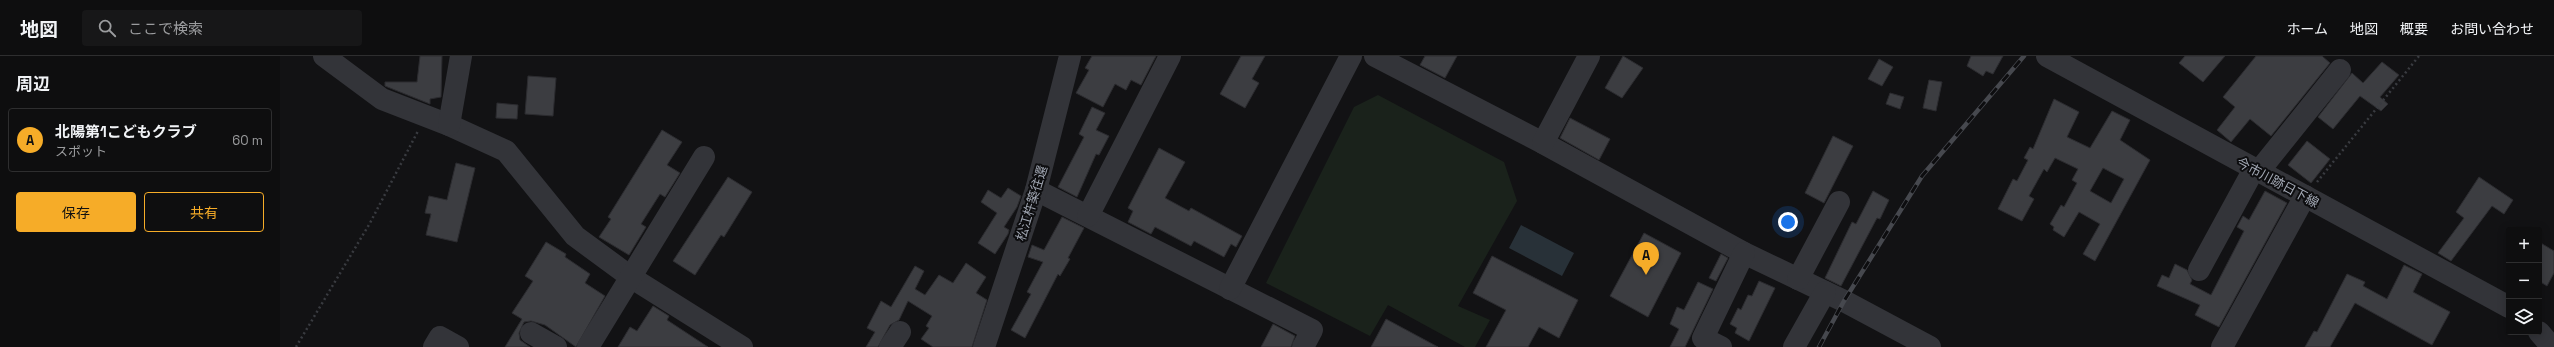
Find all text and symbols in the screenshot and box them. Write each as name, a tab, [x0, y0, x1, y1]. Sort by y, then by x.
search box	[82, 10, 362, 46]
text: 地図	[20, 17, 58, 42]
icon: search	[96, 17, 118, 39]
text: ここで検索	[128, 19, 203, 38]
text: ホーム	[2286, 20, 2328, 38]
text: 地図	[2350, 20, 2378, 38]
text: 概要	[2400, 20, 2428, 38]
text: お問い合わせ	[2450, 20, 2534, 38]
text: 周辺	[16, 73, 50, 95]
text: 北陽第1こどもクラブ	[55, 122, 197, 141]
text: A	[26, 132, 34, 149]
text: 60 m	[232, 132, 263, 149]
text: スポット	[55, 143, 107, 160]
street label: 今市川跡日下線	[2234, 154, 2322, 211]
street label: 松江杵築往還	[1012, 163, 1051, 243]
button: 保存	[16, 192, 136, 232]
button: 共有	[144, 192, 264, 232]
your location	[1778, 212, 1798, 232]
map controls	[2506, 227, 2542, 335]
button: +	[2506, 227, 2542, 263]
pin: A	[1633, 242, 1659, 275]
button: −	[2506, 263, 2542, 299]
button: layers	[2506, 299, 2542, 335]

